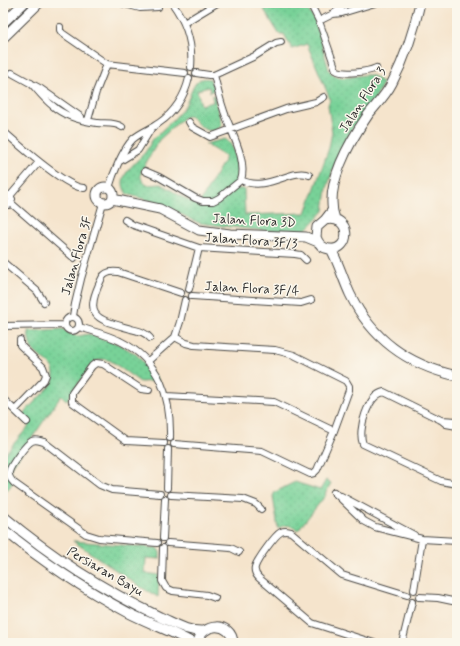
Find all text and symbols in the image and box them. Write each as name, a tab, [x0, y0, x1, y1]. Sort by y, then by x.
street label: Jalan Flora 3	[336, 64, 390, 136]
street label: Jalan Flora 3D	[212, 210, 296, 232]
street label: Jalan Flora 3F	[58, 214, 96, 297]
street label: Jalan Flora 3F/3	[204, 229, 298, 253]
street label: Jalan Flora 3F/4	[204, 278, 300, 300]
street label: Persiaran Bayu	[64, 543, 146, 601]

